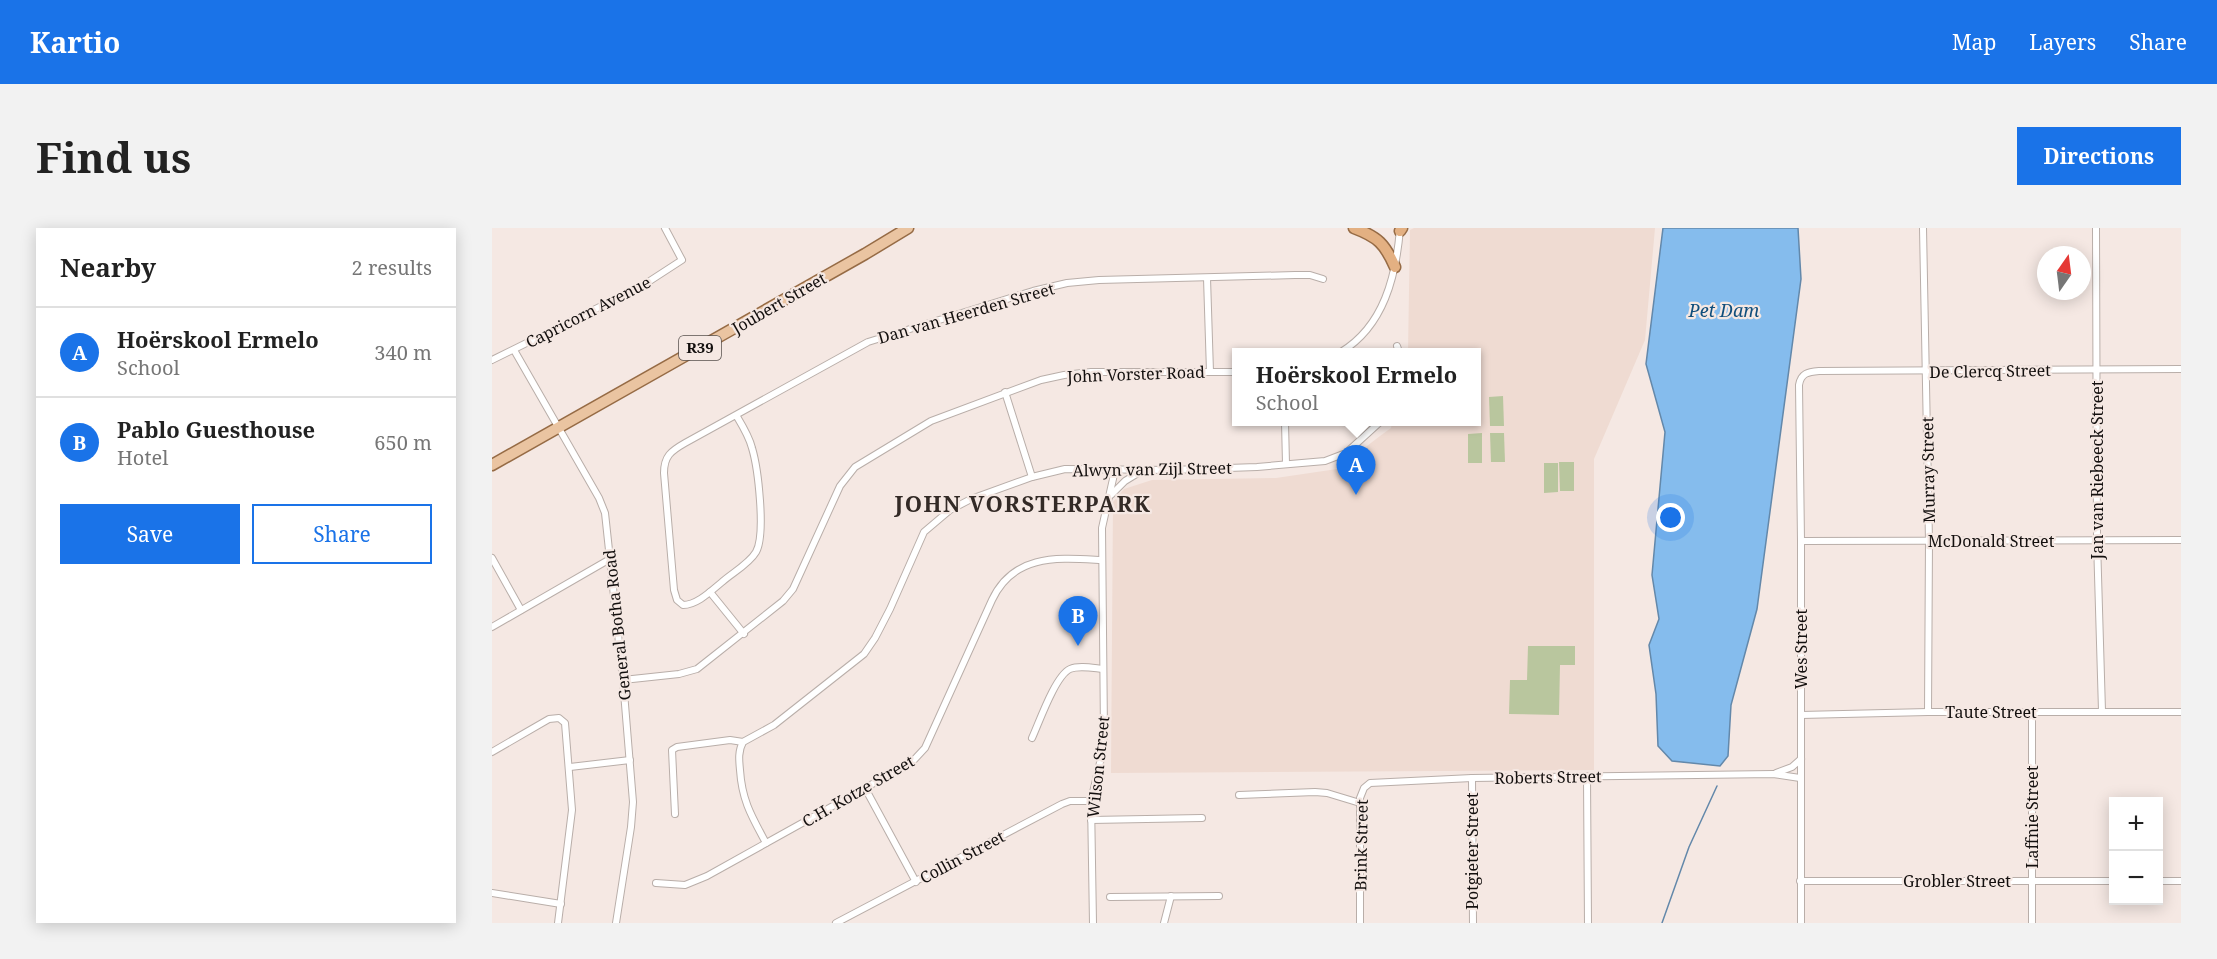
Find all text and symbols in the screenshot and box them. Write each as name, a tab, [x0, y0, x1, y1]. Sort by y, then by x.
text: Kartio	[30, 23, 120, 61]
text: Map	[1952, 28, 1996, 56]
text: Layers	[2029, 28, 2096, 56]
text: Share	[2129, 28, 2187, 56]
button: Directions	[2017, 127, 2181, 185]
text: Find us	[36, 128, 191, 185]
north arrow	[2037, 246, 2091, 300]
text: Nearby	[60, 249, 156, 285]
text: 2 results	[352, 254, 432, 281]
street label: Joubert Street	[727, 267, 830, 339]
street label: Capricorn Avenue	[522, 271, 654, 353]
street label: Dan van Heerden Street	[875, 277, 1057, 349]
water label: Pet Dam	[1688, 298, 1759, 322]
text: Hoërskool Ermelo	[117, 324, 319, 354]
road number: R39	[679, 336, 721, 360]
text: A	[72, 339, 87, 366]
text: 340 m	[374, 339, 432, 366]
popup	[1232, 348, 1481, 426]
text: School	[117, 354, 180, 381]
text: Hoërskool Ermelo	[1256, 359, 1457, 389]
street label: De Clercq Street	[1929, 359, 2051, 383]
street label: John Vorster Road	[1066, 361, 1205, 387]
street label: Jan van Riebeeck Street	[2086, 380, 2108, 561]
text: School	[1256, 389, 1318, 416]
text: Pablo Guesthouse	[117, 414, 315, 444]
street label: Murray Street	[1916, 416, 1940, 523]
text: B	[73, 429, 86, 456]
text: 650 m	[374, 429, 432, 456]
text: Hotel	[117, 444, 168, 471]
pin: A	[1336, 446, 1376, 495]
street label: Alwyn van Zijl Street	[1072, 457, 1232, 481]
district label: JOHN VORSTERPARK	[893, 488, 1152, 518]
your location	[1656, 503, 1685, 532]
button: Save	[60, 504, 240, 564]
button: Share	[252, 504, 432, 564]
street label: McDonald Street	[1928, 530, 2055, 552]
street label: General Botha Road	[598, 548, 636, 701]
pin: B	[1058, 596, 1098, 646]
street label: Wes Street	[1790, 608, 1812, 689]
street label: Taute Street	[1945, 701, 2037, 723]
street label: Wilson Street	[1082, 715, 1114, 819]
street label: C.H. Kotze Street	[798, 750, 918, 832]
street label: Roberts Street	[1494, 765, 1602, 789]
street label: Laffnie Street	[2021, 765, 2043, 869]
street label: Potgieter Street	[1461, 792, 1483, 910]
map controls	[2109, 797, 2163, 905]
button: +	[2109, 797, 2163, 851]
street label: Brink Street	[1349, 799, 1373, 891]
street label: Collin Street	[916, 825, 1009, 889]
button: −	[2109, 851, 2163, 905]
street label: Grobler Street	[1903, 870, 2011, 892]

